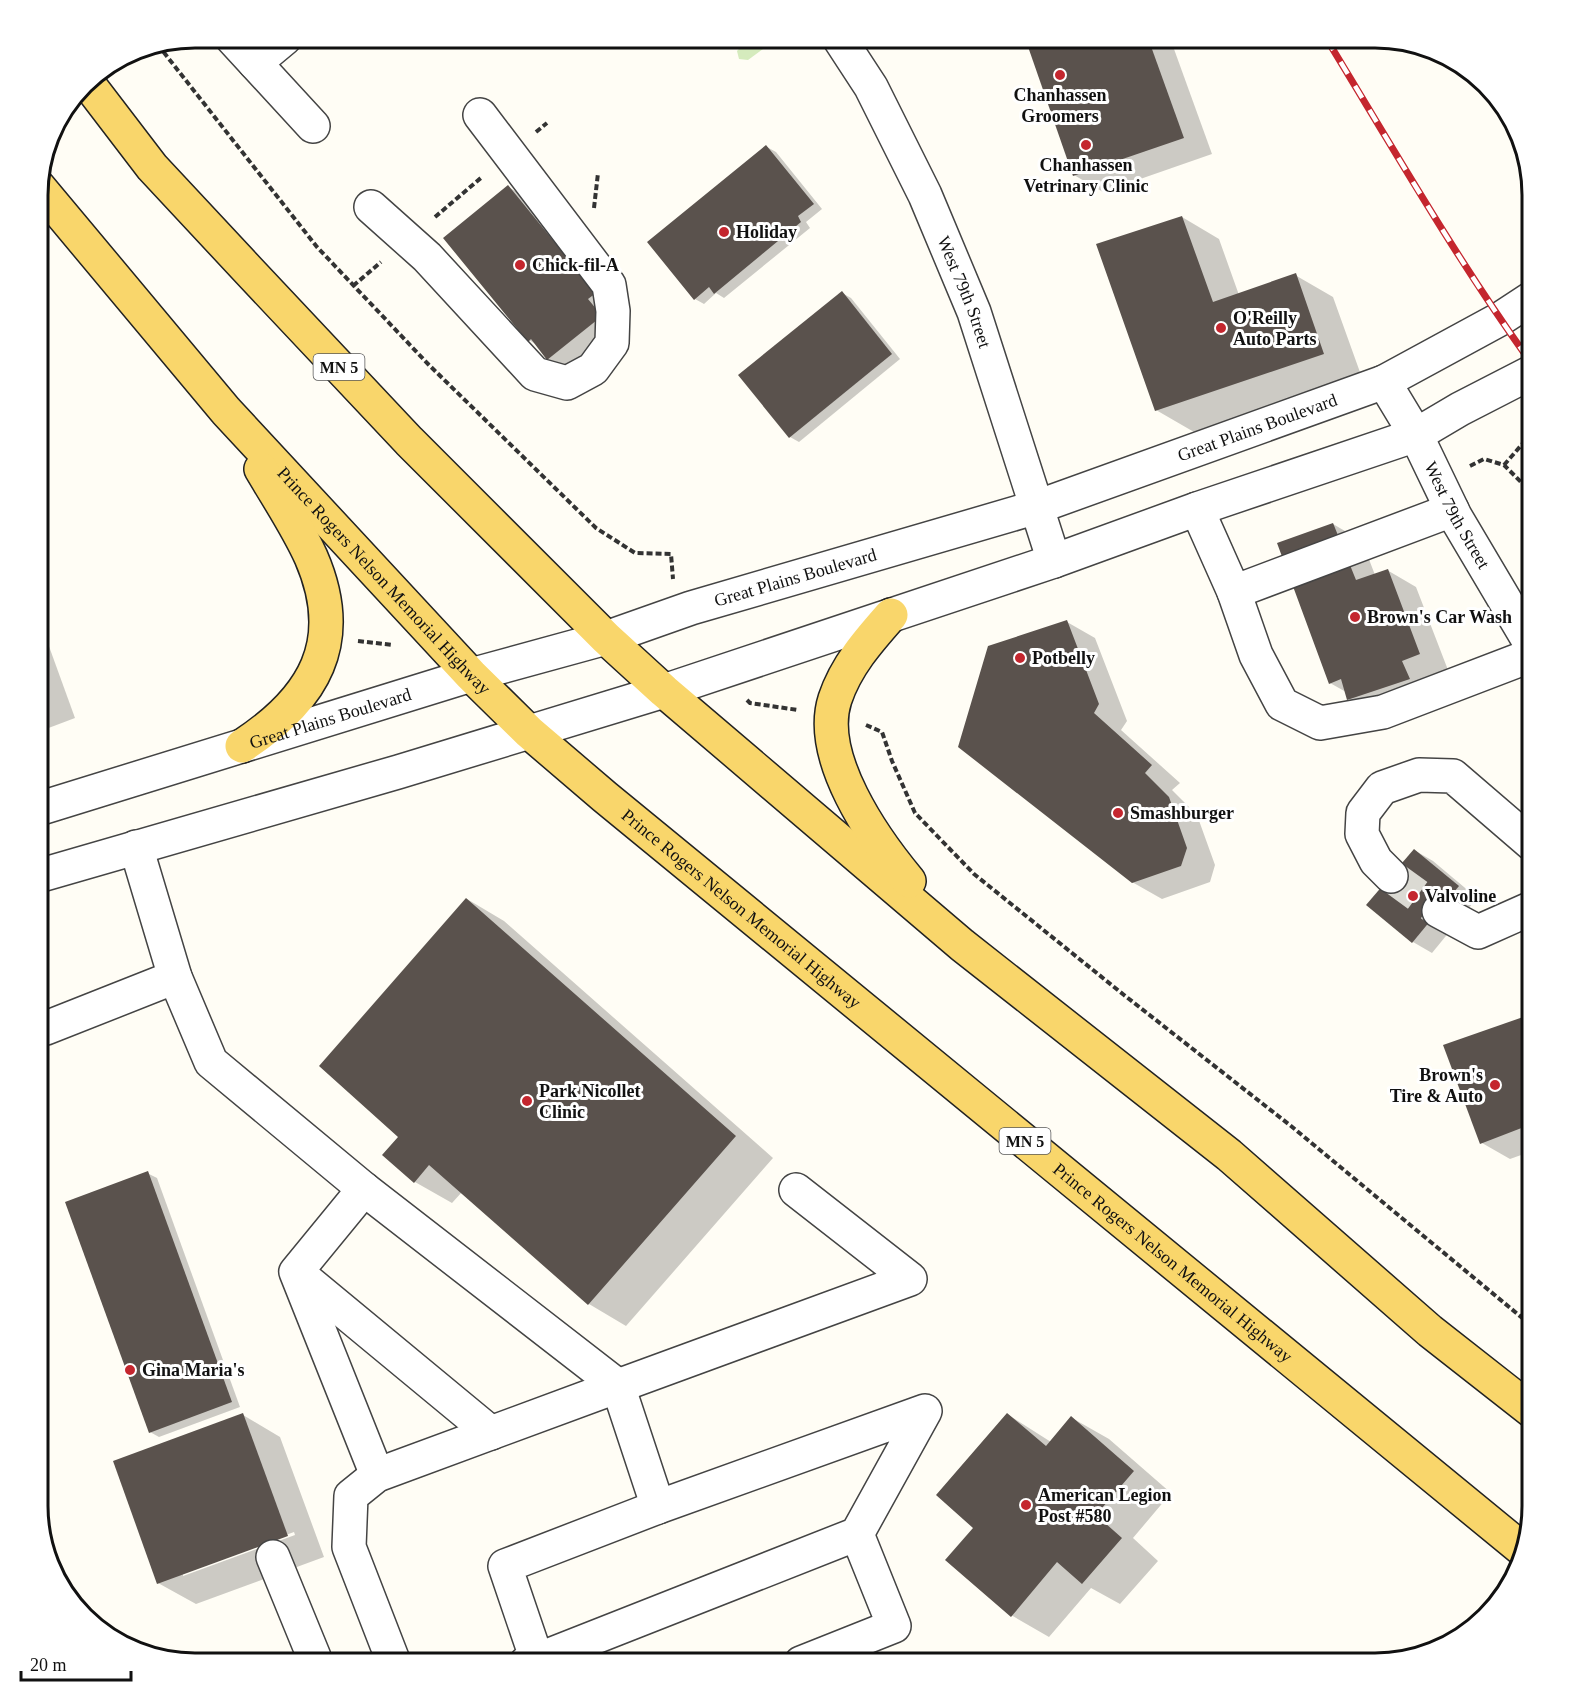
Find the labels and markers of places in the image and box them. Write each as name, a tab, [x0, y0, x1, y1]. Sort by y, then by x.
marker: Chanhassen Groomers	[1053, 68, 1067, 82]
place label: Chanhassen Groomers	[1013, 85, 1107, 126]
marker: Chanhassen Vetrinary Clinic	[1079, 138, 1093, 152]
place label: Chanhassen Vetrinary Clinic	[1024, 155, 1148, 196]
place label: Holiday	[736, 222, 797, 242]
marker: Holiday	[717, 225, 731, 239]
place label: Chick-fil-A	[532, 255, 619, 275]
marker: Chick-fil-A	[513, 258, 527, 272]
place label: O'Reilly Auto Parts	[1233, 308, 1317, 349]
marker: O'Reilly Auto Parts	[1214, 321, 1228, 335]
place label: Brown's Car Wash	[1367, 607, 1512, 627]
marker: Brown's Car Wash	[1348, 610, 1362, 624]
place label: Potbelly	[1032, 648, 1095, 668]
marker: Potbelly	[1013, 651, 1027, 665]
place label: Smashburger	[1130, 803, 1234, 823]
marker: Smashburger	[1111, 806, 1125, 820]
place label: Valvoline	[1425, 886, 1496, 906]
marker: Valvoline	[1406, 889, 1420, 903]
place label: Brown's Tire & Auto	[1390, 1065, 1483, 1106]
marker: Brown's Tire & Auto	[1488, 1078, 1502, 1092]
place label: Park Nicollet Clinic	[539, 1081, 640, 1122]
marker: Park Nicollet Clinic	[520, 1094, 534, 1108]
place label: Gina Maria's	[142, 1360, 245, 1380]
marker: Gina Maria's	[123, 1363, 137, 1377]
place label: American Legion Post #580	[1038, 1485, 1171, 1526]
marker: American Legion Post #580	[1019, 1498, 1033, 1512]

